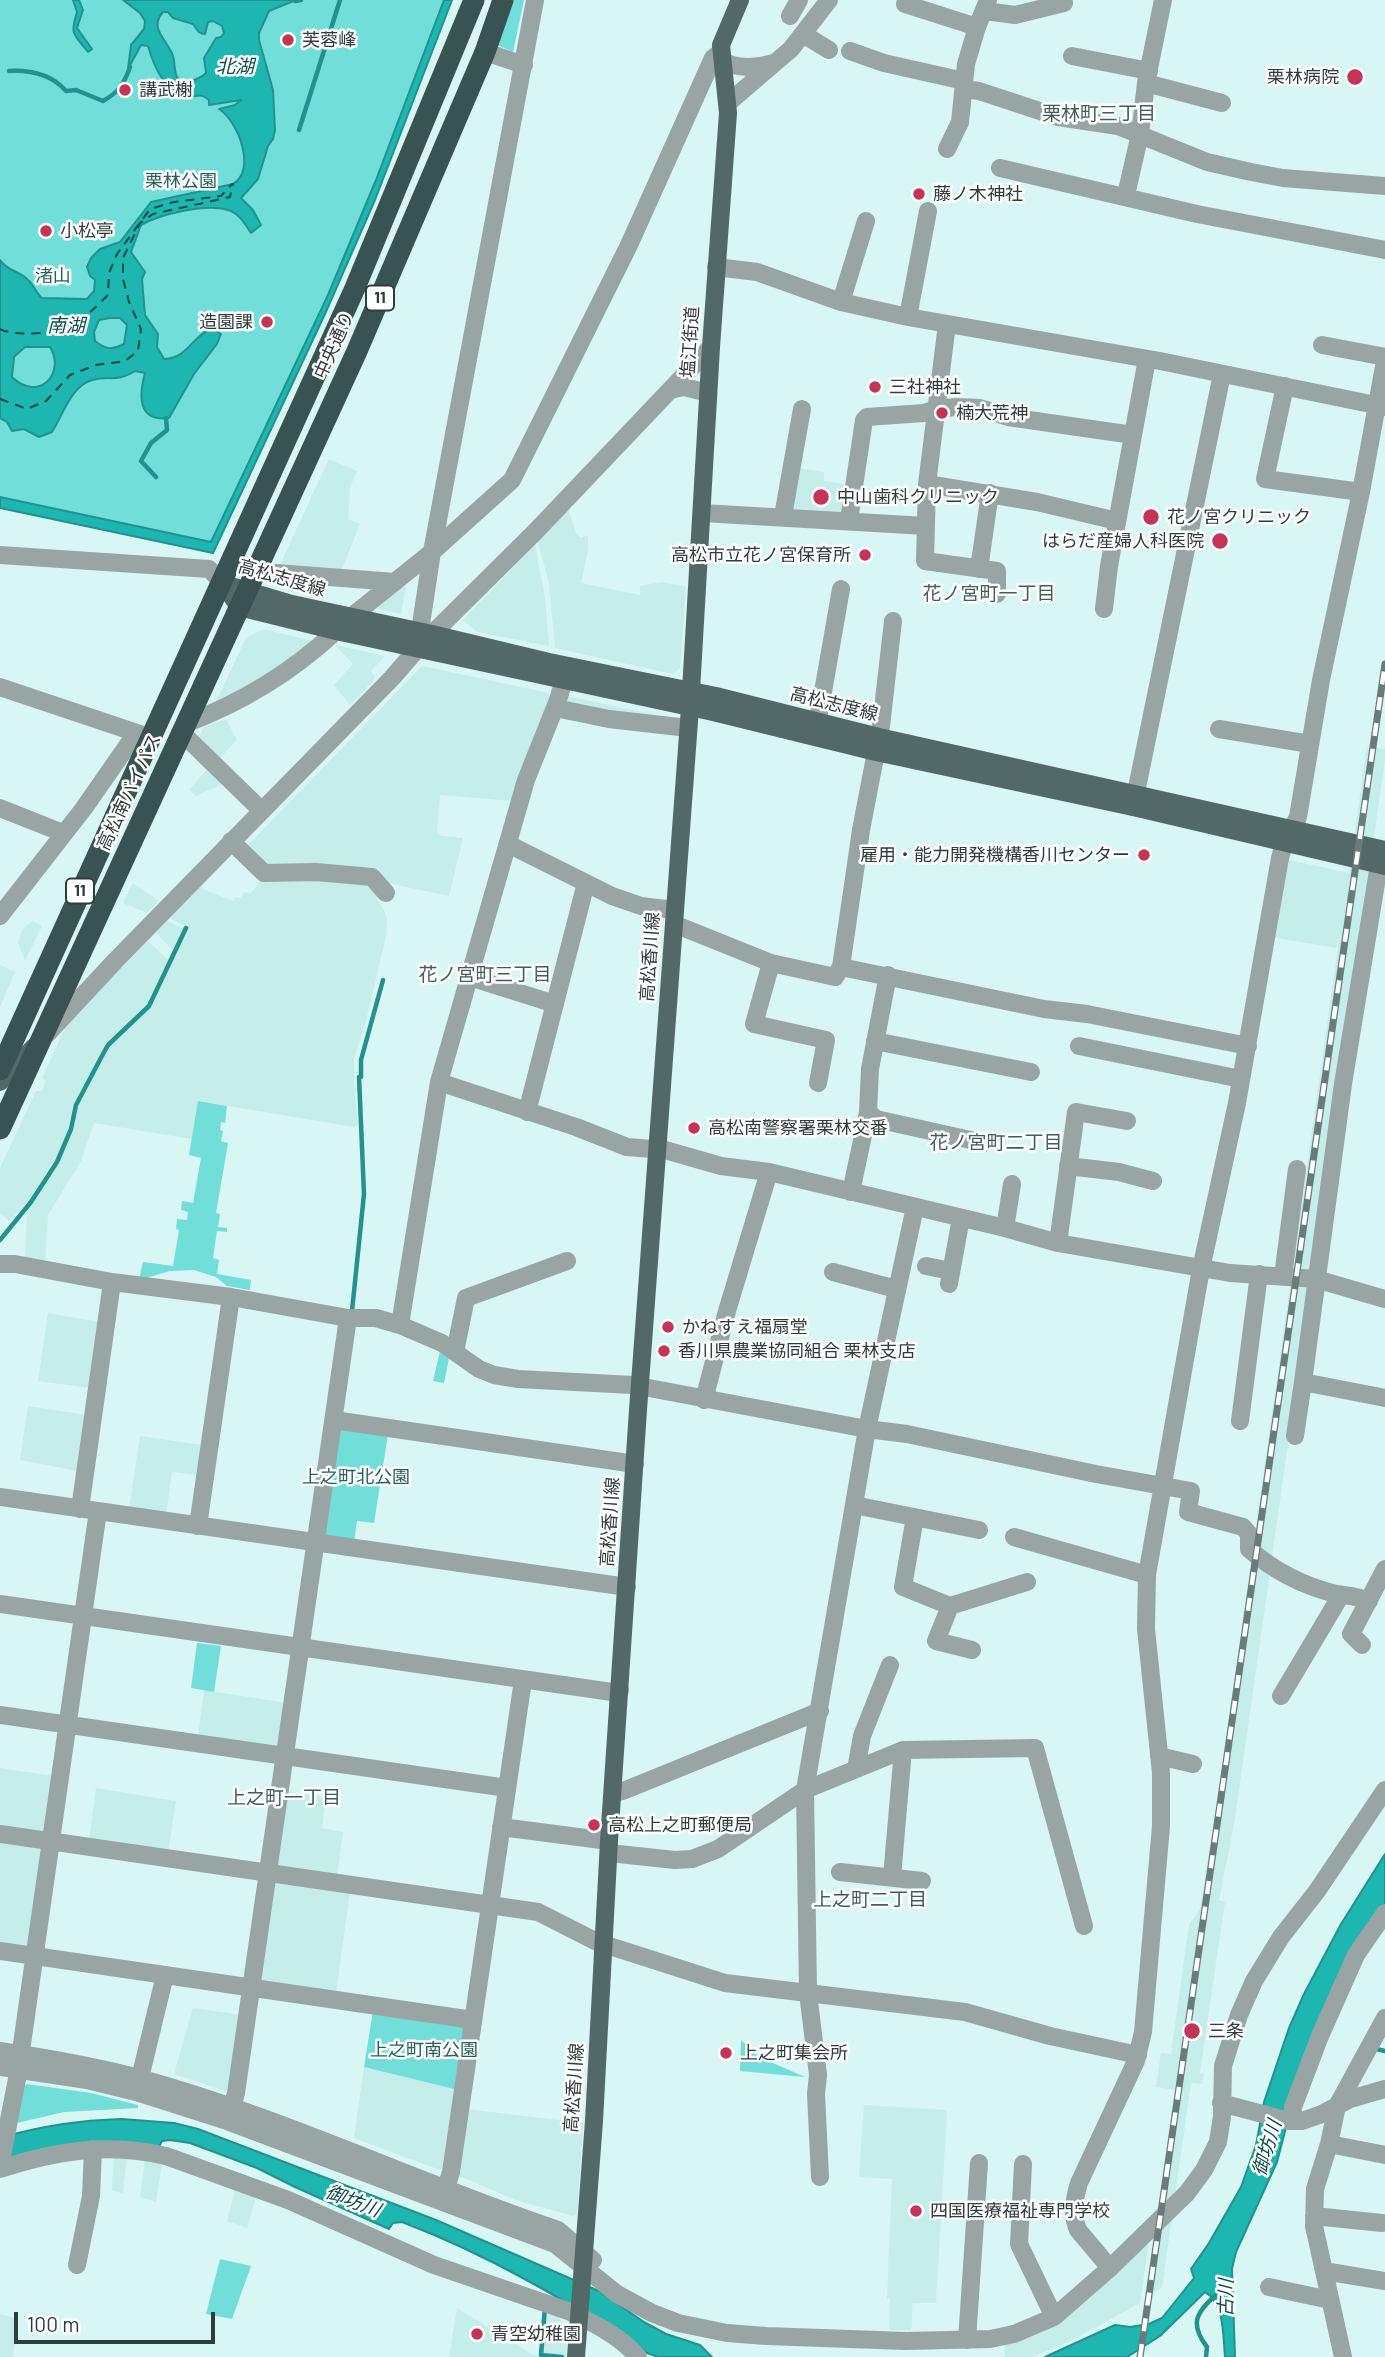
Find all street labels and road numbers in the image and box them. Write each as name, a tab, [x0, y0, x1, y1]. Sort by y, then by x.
road number: 11	[366, 286, 394, 310]
street label: 塩江街道	[677, 305, 703, 379]
street label: 中央通り	[309, 308, 359, 382]
street label: 高松志度線	[236, 555, 328, 601]
street label: 高松志度線	[788, 683, 880, 725]
street label: 高松南バイパス	[93, 730, 165, 854]
road number: 11	[66, 878, 94, 904]
street label: 高松香川線	[636, 911, 664, 1003]
street label: 高松香川線	[596, 1476, 624, 1568]
street label: 高松香川線	[560, 2042, 588, 2134]

